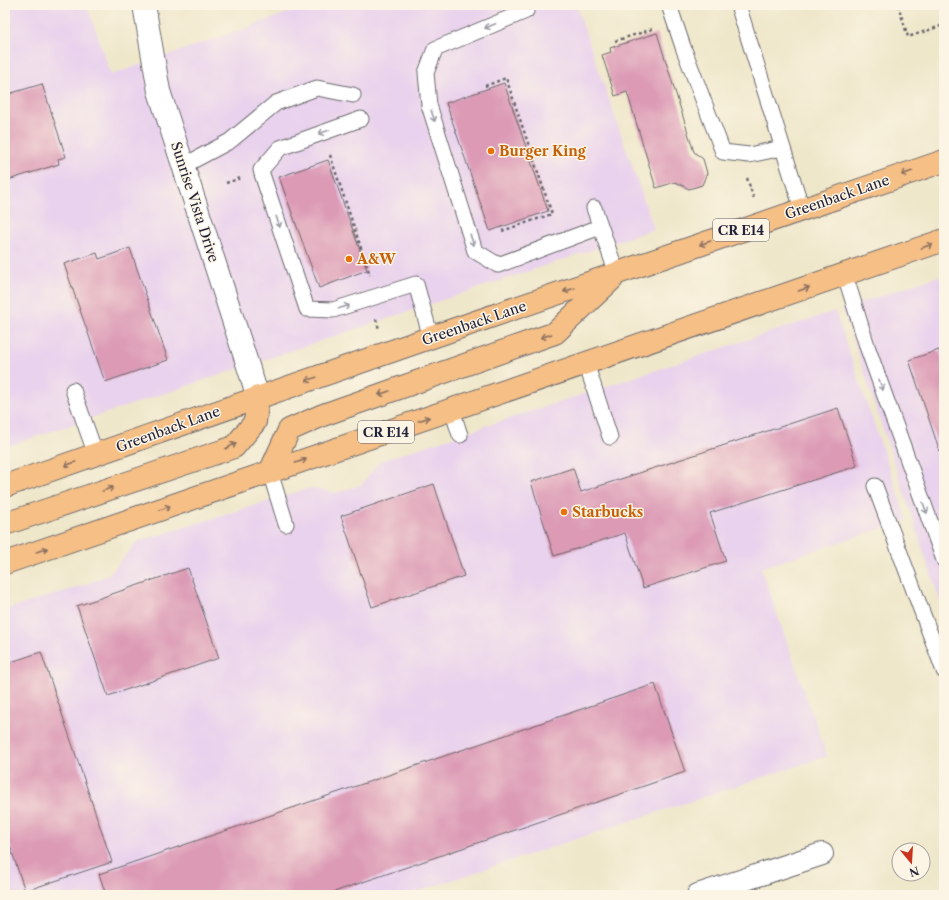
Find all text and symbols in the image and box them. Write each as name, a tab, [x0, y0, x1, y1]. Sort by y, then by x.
one-way arrow	[485, 22, 497, 30]
one-way arrow	[430, 110, 437, 123]
one-way arrow	[317, 129, 330, 136]
street label: Sunrise Vista Drive	[167, 139, 223, 265]
place label: Burger King	[499, 142, 587, 160]
marker: Burger King	[486, 146, 496, 156]
one-way arrow	[901, 170, 914, 177]
street label: Greenback Lane	[782, 171, 892, 223]
one-way arrow	[275, 215, 282, 228]
road number: CR E14	[713, 219, 769, 241]
one-way arrow	[469, 234, 476, 247]
one-way arrow	[698, 240, 711, 247]
one-way arrow	[921, 242, 933, 250]
place label: A&W	[356, 250, 397, 268]
marker: A&W	[344, 254, 354, 264]
one-way arrow	[798, 285, 811, 292]
one-way arrow	[563, 287, 575, 295]
street label: Greenback Lane	[419, 297, 529, 349]
one-way arrow	[338, 302, 350, 310]
one-way arrow	[541, 333, 553, 341]
one-way arrow	[305, 376, 318, 383]
one-way arrow	[878, 379, 886, 391]
one-way arrow	[379, 390, 391, 398]
street label: Greenback Lane	[114, 402, 223, 456]
one-way arrow	[418, 415, 430, 423]
road number: CR E14	[358, 421, 414, 443]
one-way arrow	[225, 442, 237, 450]
one-way arrow	[295, 457, 307, 465]
one-way arrow	[64, 460, 76, 468]
one-way arrow	[102, 485, 115, 492]
one-way arrow	[922, 501, 929, 514]
place label: Starbucks	[572, 503, 643, 521]
one-way arrow	[158, 504, 171, 511]
marker: Starbucks	[559, 507, 569, 517]
one-way arrow	[35, 546, 47, 554]
north arrow	[891, 842, 931, 882]
text: N	[907, 863, 921, 880]

